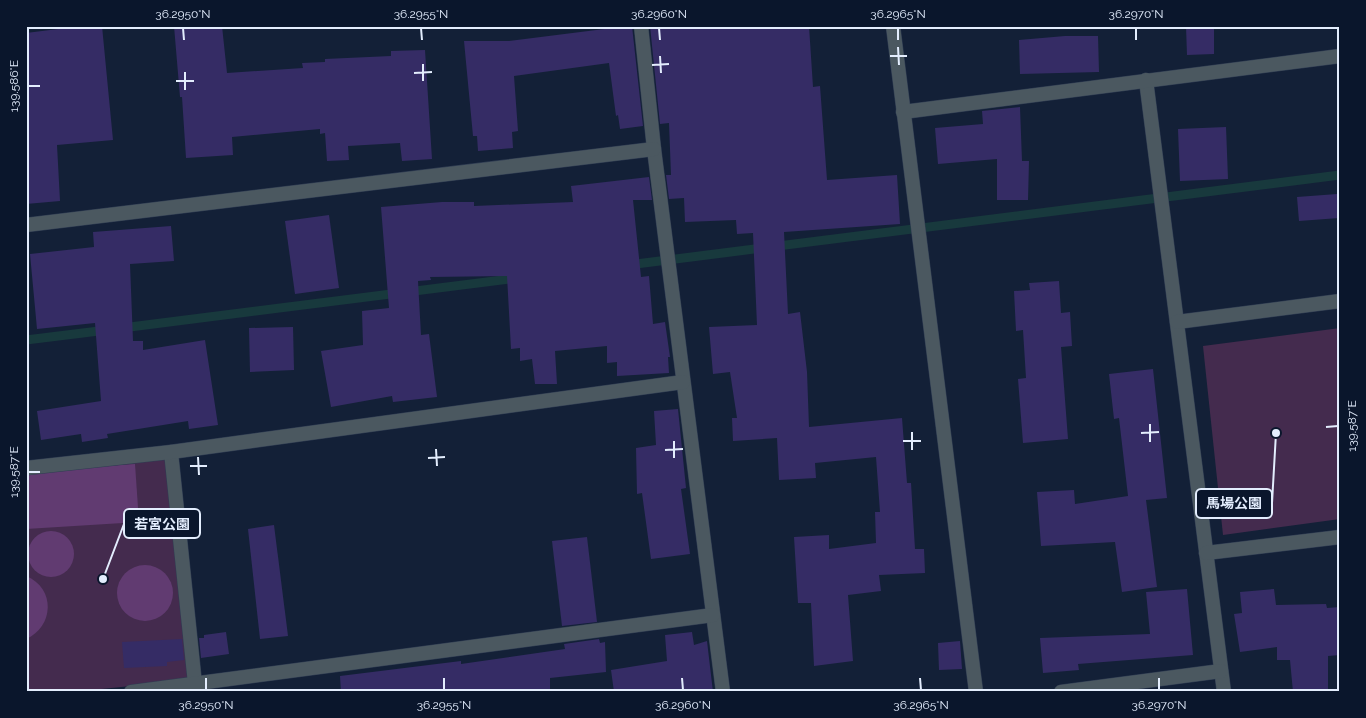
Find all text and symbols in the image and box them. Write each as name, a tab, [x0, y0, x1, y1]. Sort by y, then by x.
text: 36.2950°N	[155, 7, 211, 21]
text: 36.2955°N	[394, 7, 448, 21]
text: 36.2960°N	[631, 7, 687, 21]
text: 36.2965°N	[870, 7, 926, 21]
text: 36.2970°N	[1108, 7, 1164, 21]
text: 139.586°E	[7, 60, 21, 112]
text: 139.587°E	[1345, 400, 1359, 452]
text: 139.587°E	[7, 446, 21, 498]
callout: 馬場公園	[1196, 489, 1272, 518]
text: 馬場公園	[1206, 495, 1262, 511]
callout: 若宮公園	[124, 509, 200, 538]
text: 若宮公園	[134, 516, 190, 532]
text: 36.2950°N	[178, 698, 234, 712]
text: 36.2955°N	[417, 698, 471, 712]
text: 36.2960°N	[655, 698, 711, 712]
text: 36.2965°N	[893, 698, 949, 712]
text: 36.2970°N	[1131, 698, 1187, 712]

